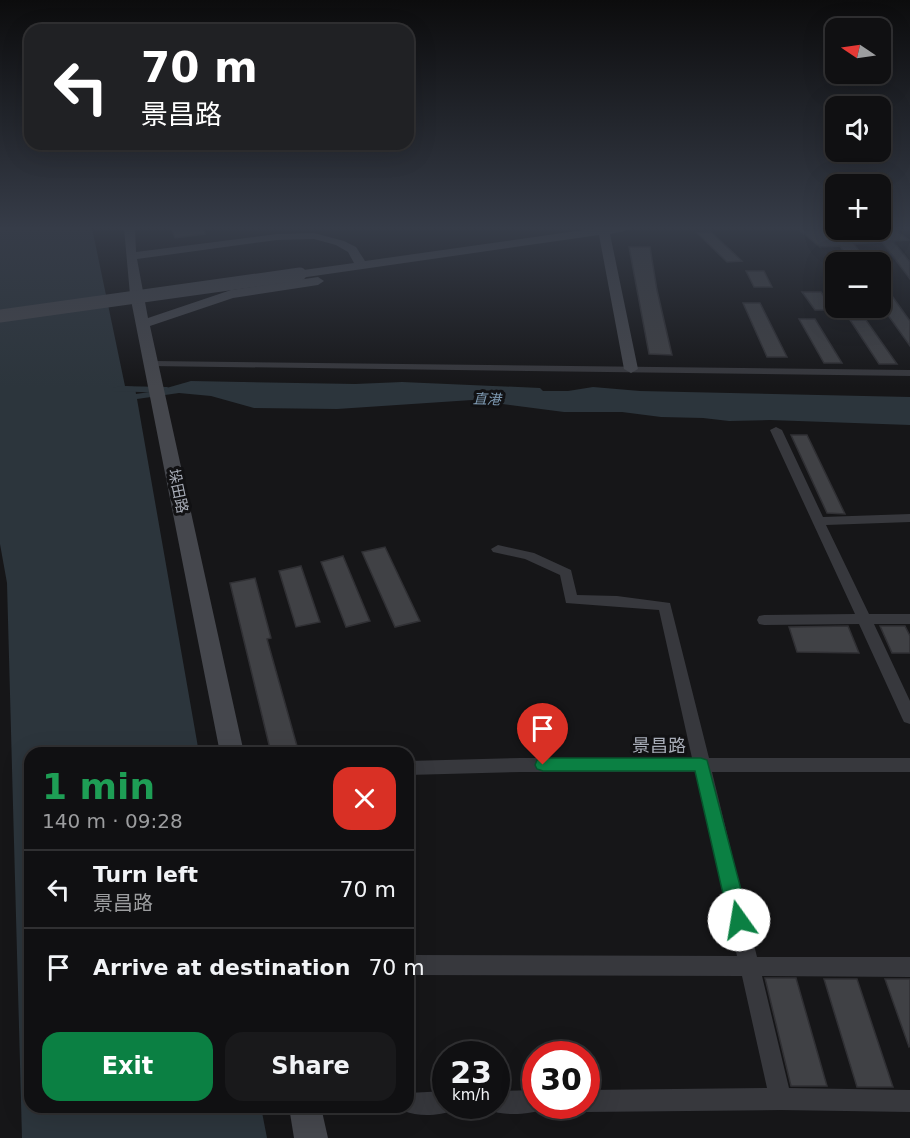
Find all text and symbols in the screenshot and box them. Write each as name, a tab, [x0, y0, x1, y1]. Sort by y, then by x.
north arrow	[825, 18, 891, 84]
map controls	[825, 18, 891, 318]
text: 70 m	[141, 43, 258, 92]
icon: left	[42, 48, 120, 126]
button: sound	[825, 96, 891, 162]
text: 景昌路	[141, 99, 222, 130]
button: +	[825, 174, 891, 240]
button: −	[825, 252, 891, 318]
water label: 直港	[473, 391, 503, 408]
street label: 垛田路	[165, 467, 191, 515]
pin	[517, 703, 568, 765]
icon: arrive	[526, 712, 559, 745]
street label: 景昌路	[632, 735, 686, 756]
text: 1 min	[42, 766, 155, 807]
button: close	[333, 767, 396, 830]
text: 140 m · 09:28	[42, 809, 183, 833]
text: Turn left	[93, 862, 198, 887]
icon: left	[42, 873, 75, 906]
text: 70 m	[340, 877, 396, 902]
position arrow	[707, 888, 771, 952]
text: 景昌路	[93, 891, 153, 915]
icon: arrive	[42, 951, 75, 984]
text: Arrive at destination	[93, 955, 350, 980]
text: 70 m	[368, 955, 425, 980]
button: Exit	[42, 1032, 213, 1101]
button: Share	[225, 1032, 396, 1101]
speed limit sign: 30	[522, 1041, 600, 1119]
text: 23	[450, 1055, 492, 1090]
text: km/h	[452, 1086, 490, 1104]

